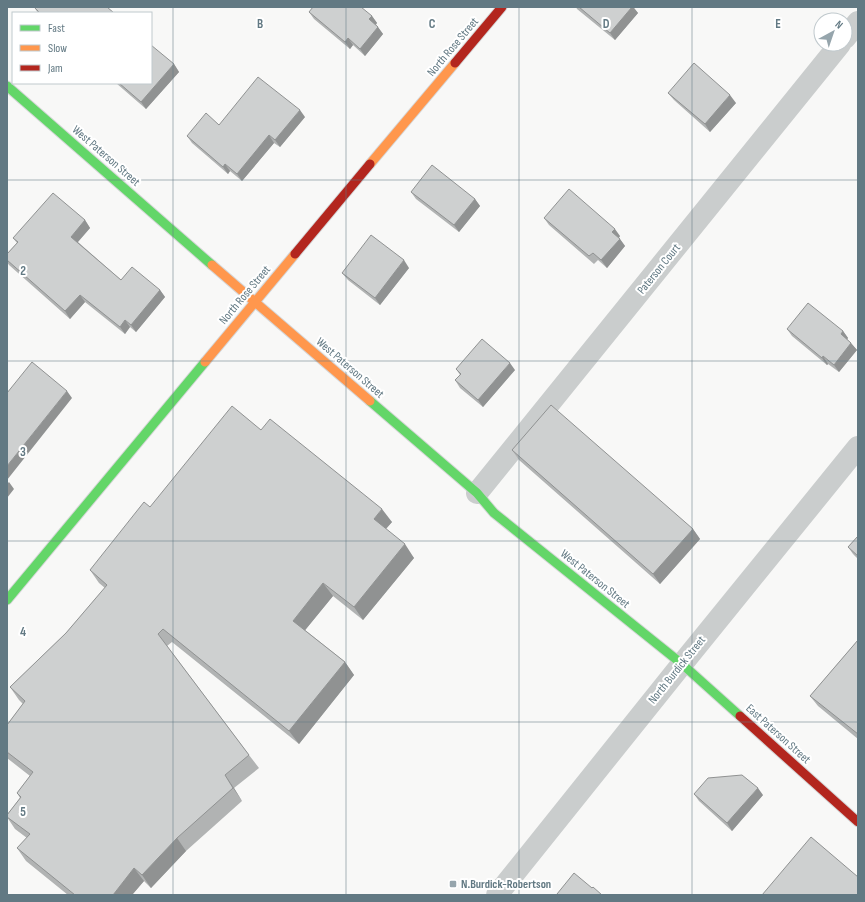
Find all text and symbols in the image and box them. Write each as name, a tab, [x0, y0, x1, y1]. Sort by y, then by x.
legend	[12, 12, 152, 84]
north arrow	[813, 12, 853, 52]
street label: North Rose Street	[424, 14, 482, 79]
text: B	[257, 16, 263, 32]
text: C	[429, 16, 436, 32]
text: D	[603, 16, 610, 32]
text: E	[775, 16, 781, 32]
text: N	[833, 18, 846, 32]
text: Fast	[48, 21, 65, 36]
text: Slow	[48, 41, 67, 56]
text: Jam	[47, 61, 63, 76]
street label: West Paterson Street	[69, 122, 143, 190]
street label: Paterson Court	[634, 241, 684, 297]
street label: North Rose Street	[216, 262, 274, 327]
text: 2	[20, 263, 26, 279]
street label: West Paterson Street	[313, 334, 387, 402]
text: 3	[20, 444, 26, 460]
street label: West Paterson Street	[557, 546, 633, 612]
text: 4	[20, 624, 26, 640]
street label: North Burdick Street	[645, 633, 709, 707]
street label: East Paterson Street	[742, 701, 814, 767]
text: 5	[20, 804, 26, 820]
place label: N.Burdick-Robertson	[461, 877, 551, 892]
marker: N.Burdick-Robertson	[448, 879, 458, 889]

